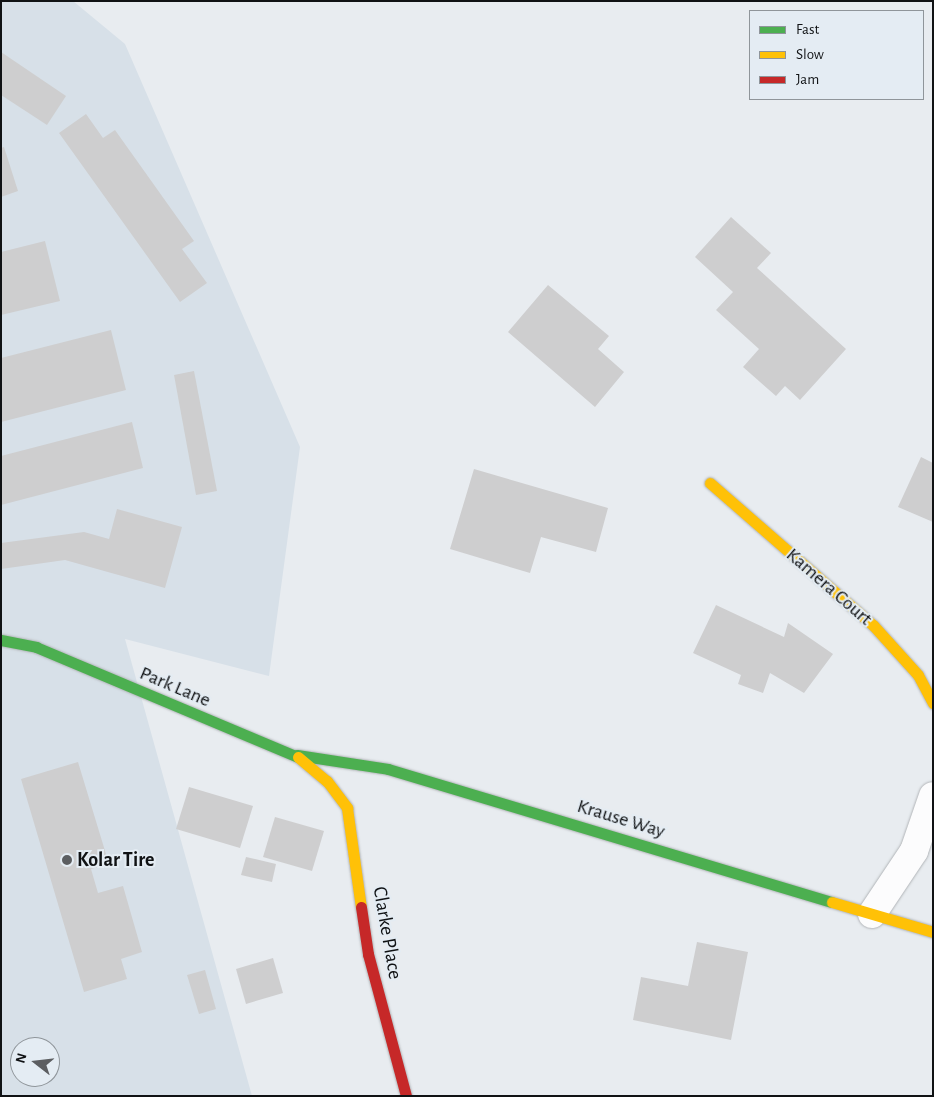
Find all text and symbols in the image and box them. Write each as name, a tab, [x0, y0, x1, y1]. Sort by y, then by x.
legend	[749, 10, 924, 100]
text: Fast	[796, 22, 819, 37]
text: Slow	[796, 47, 824, 62]
text: Jam	[796, 72, 819, 87]
street label: Kamera Court	[781, 543, 877, 631]
street label: Park Lane	[136, 661, 214, 713]
street label: Krause Way	[574, 794, 668, 844]
place label: Kolar Tire	[77, 848, 155, 872]
marker: Kolar Tire	[61, 854, 73, 866]
street label: Clarke Place	[367, 885, 407, 981]
north arrow	[10, 1037, 60, 1087]
text: N	[13, 1052, 30, 1065]

